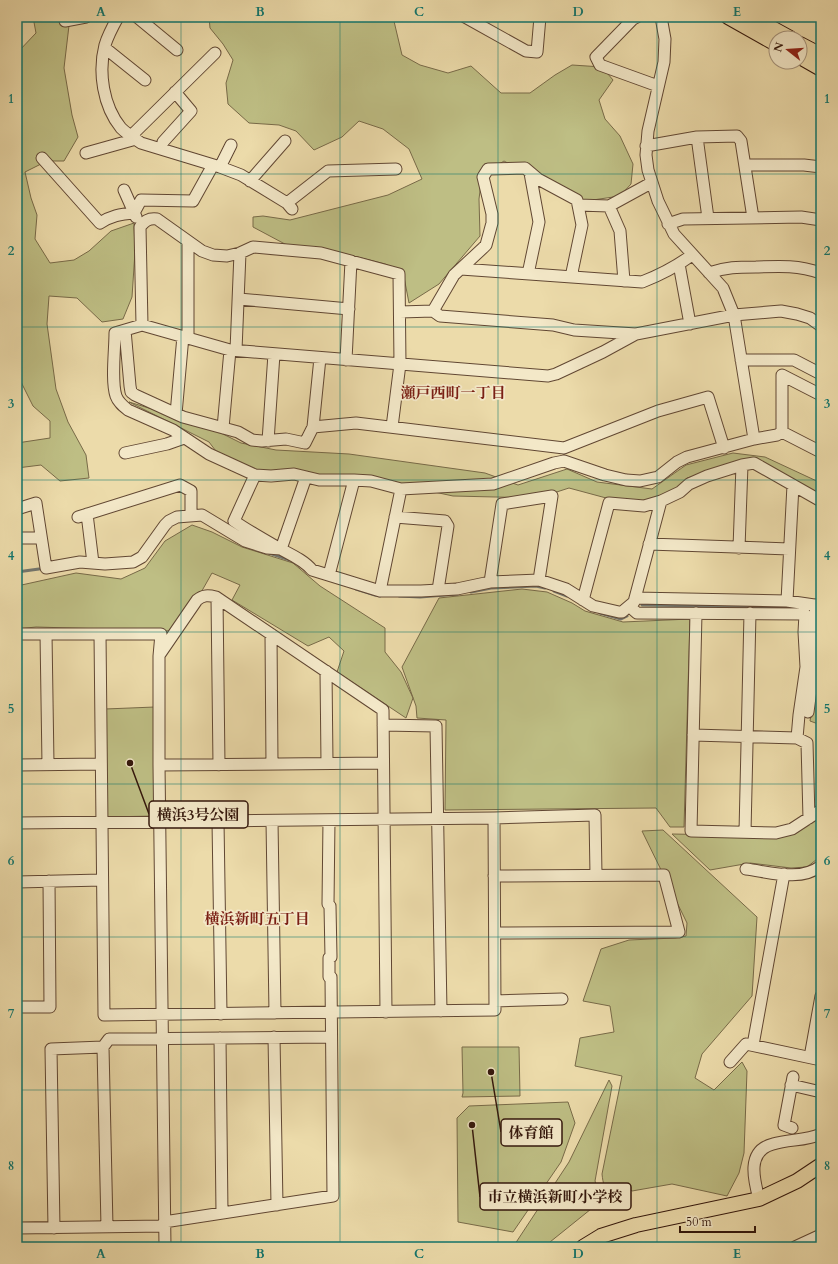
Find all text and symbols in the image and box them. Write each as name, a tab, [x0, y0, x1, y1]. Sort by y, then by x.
text: A	[96, 3, 106, 21]
text: B	[255, 3, 265, 21]
text: C	[414, 3, 424, 21]
text: D	[572, 3, 584, 21]
text: E	[733, 3, 741, 21]
north arrow	[768, 30, 808, 70]
text: N	[770, 40, 788, 54]
text: 1	[8, 90, 14, 108]
text: 1	[824, 90, 830, 108]
text: 2	[8, 242, 15, 260]
text: 2	[824, 242, 831, 260]
district label: 瀬戸西町一丁目	[400, 383, 506, 403]
text: 3	[8, 395, 15, 413]
text: 3	[824, 395, 831, 413]
text: 4	[8, 547, 15, 565]
text: 4	[824, 547, 831, 565]
text: 5	[8, 700, 14, 718]
text: 5	[824, 700, 830, 718]
callout: 横浜3号公園	[149, 801, 248, 828]
text: 横浜3号公園	[157, 805, 239, 825]
text: 6	[8, 852, 15, 870]
text: 6	[824, 852, 831, 870]
district label: 横浜新町五丁目	[204, 909, 310, 929]
text: 7	[8, 1005, 15, 1023]
text: 7	[824, 1005, 831, 1023]
callout: 体育館	[501, 1119, 562, 1146]
text: 体育館	[508, 1123, 554, 1143]
text: 8	[8, 1157, 14, 1175]
text: 8	[824, 1157, 830, 1175]
callout: 市立横浜新町小学校	[480, 1183, 631, 1210]
text: 市立横浜新町小学校	[487, 1187, 623, 1207]
scale bar	[680, 1208, 755, 1234]
text: 50 m	[686, 1214, 713, 1230]
text: A	[96, 1245, 106, 1263]
text: B	[255, 1245, 265, 1263]
text: C	[414, 1245, 424, 1263]
text: D	[572, 1245, 584, 1263]
text: E	[733, 1245, 741, 1263]

